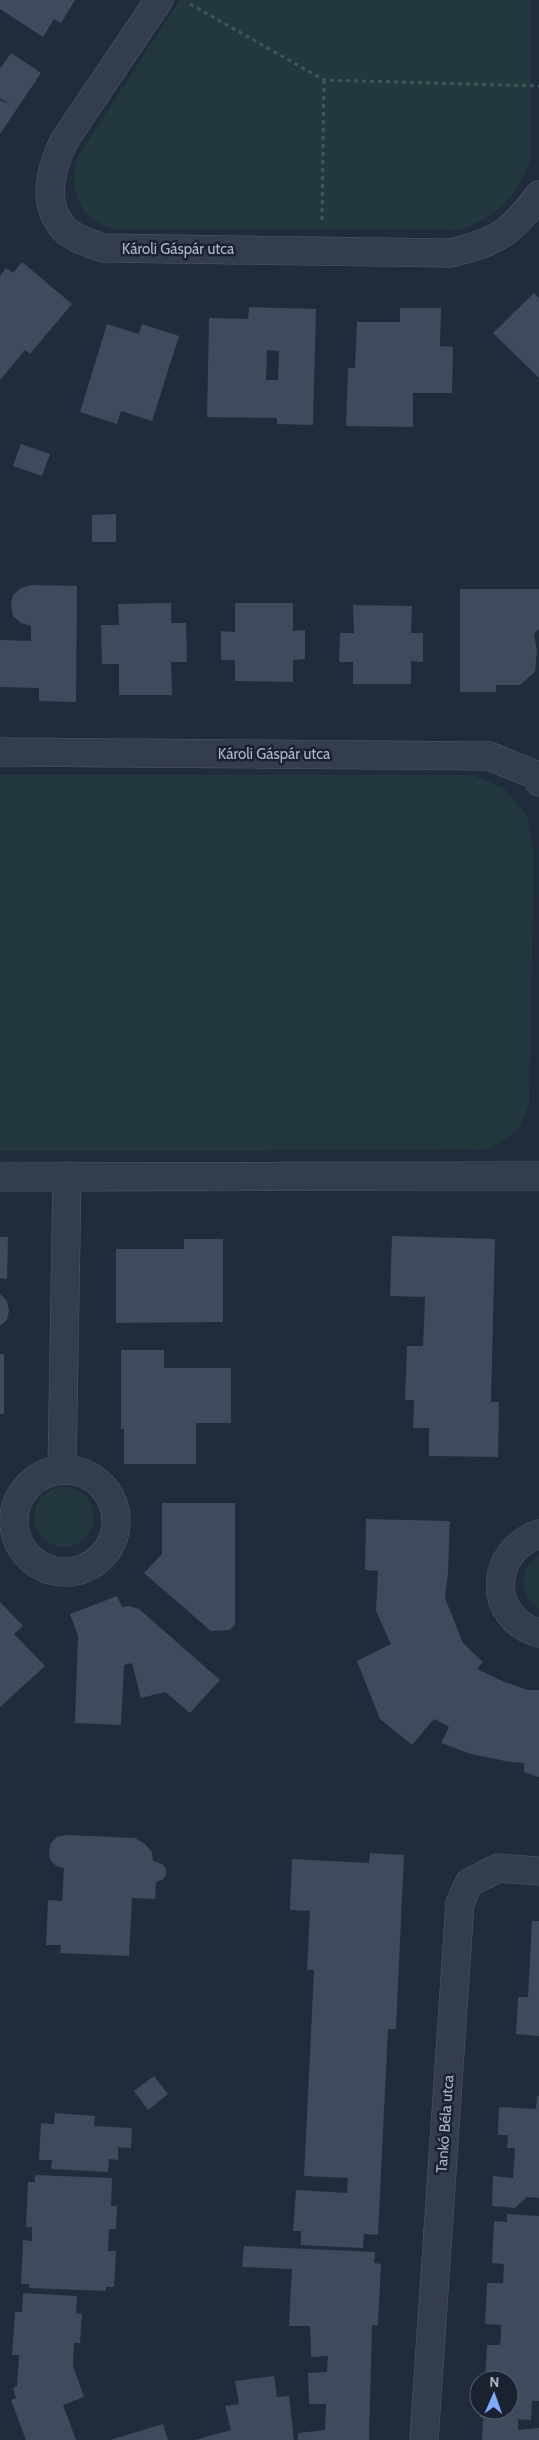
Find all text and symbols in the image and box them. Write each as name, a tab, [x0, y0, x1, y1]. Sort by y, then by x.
street label: Károli Gáspár utca	[122, 240, 235, 258]
street label: Károli Gáspár utca	[218, 745, 331, 763]
street label: Tankó Béla utca	[433, 2074, 457, 2174]
north arrow	[469, 2370, 519, 2420]
text: N	[489, 2373, 500, 2391]

